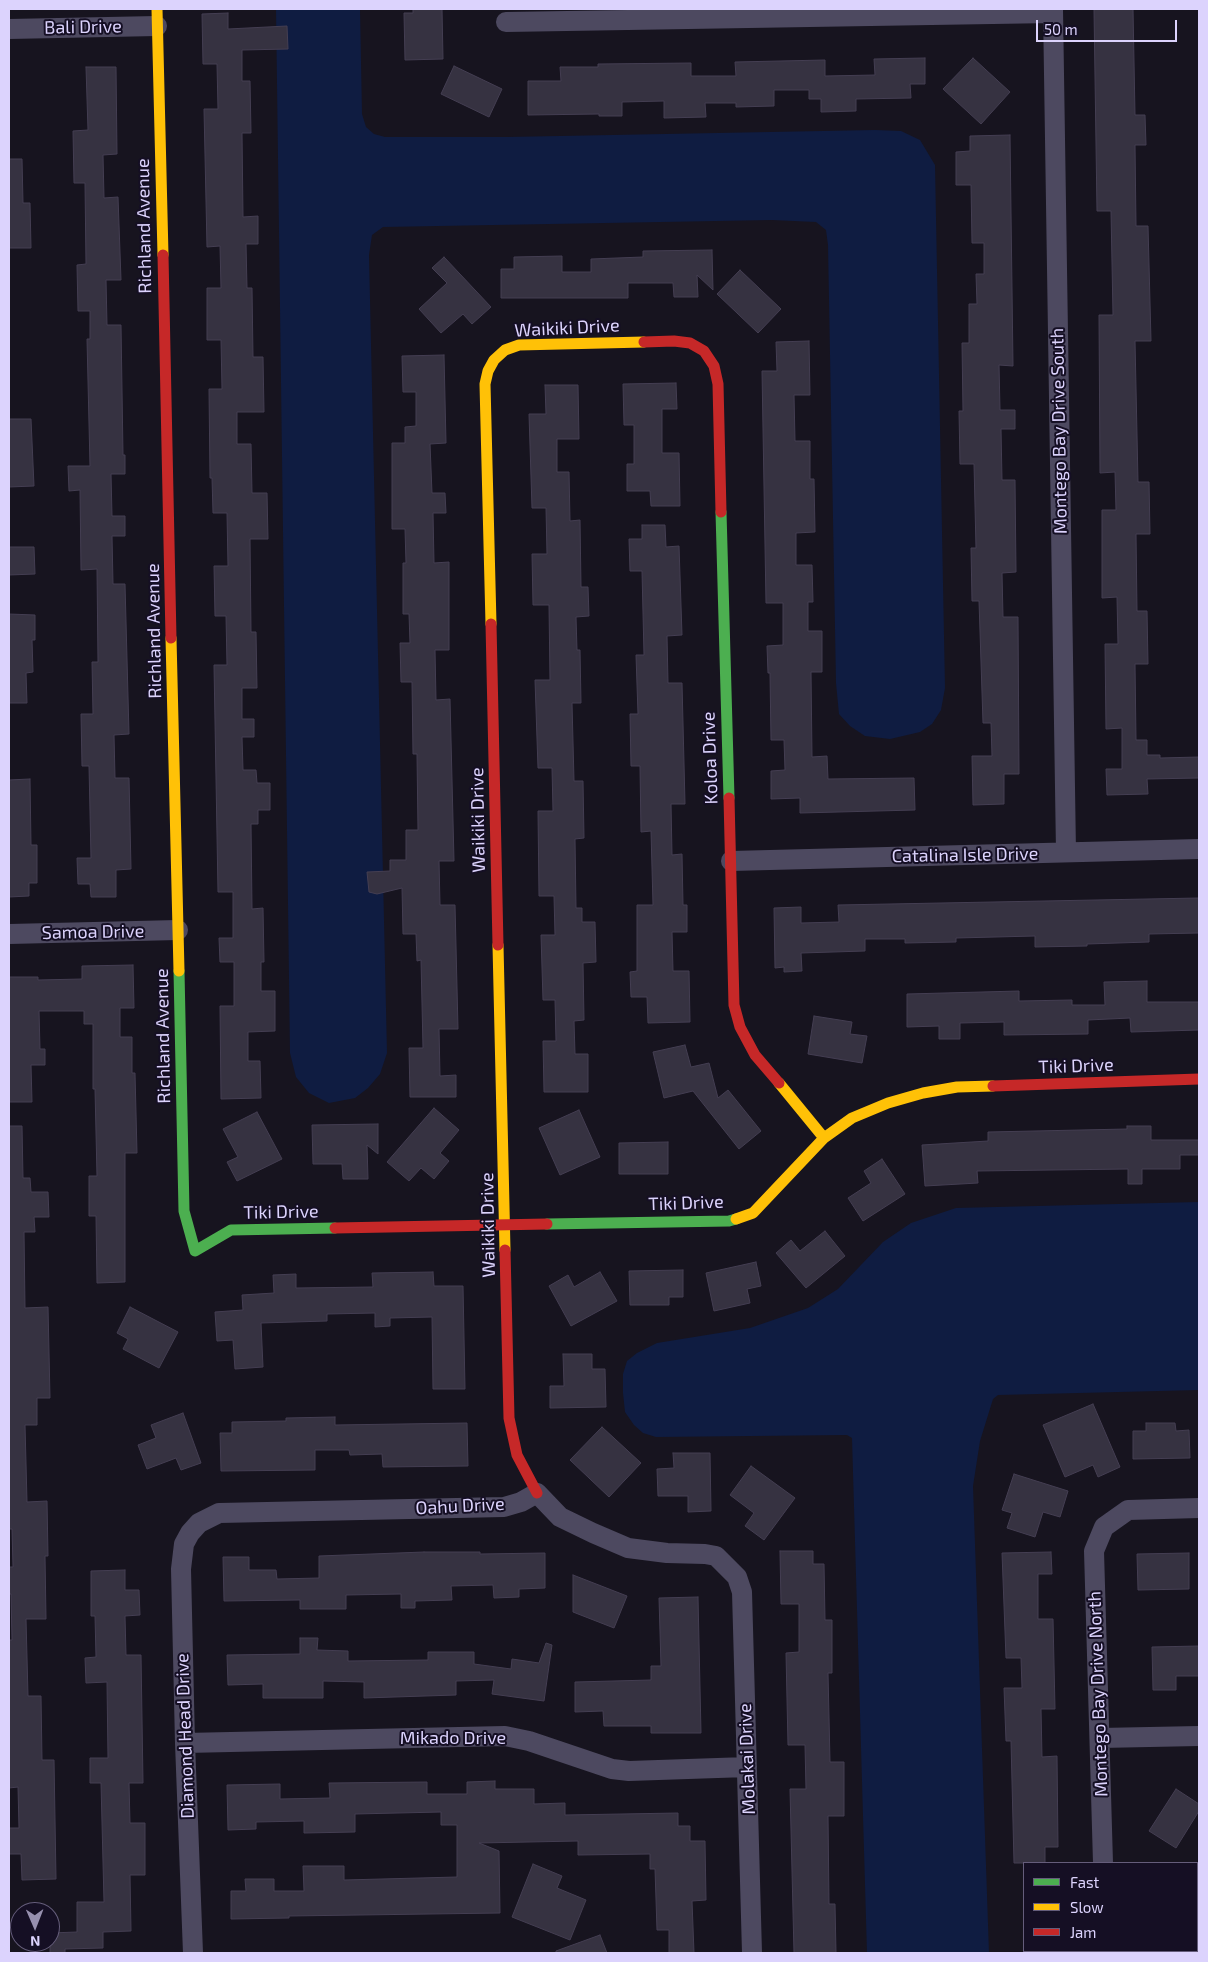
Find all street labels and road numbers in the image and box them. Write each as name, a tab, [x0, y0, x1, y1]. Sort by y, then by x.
street label: Bali Drive	[44, 16, 122, 38]
street label: Richland Avenue	[132, 158, 156, 294]
street label: Waikiki Drive	[514, 314, 620, 342]
street label: Montego Bay Drive South	[1046, 328, 1072, 534]
street label: Richland Avenue	[142, 563, 166, 699]
street label: Koloa Drive	[698, 711, 722, 805]
street label: Waikiki Drive	[466, 767, 490, 873]
street label: Catalina Isle Drive	[891, 843, 1039, 867]
street label: Samoa Drive	[42, 920, 144, 944]
street label: Richland Avenue	[151, 968, 175, 1104]
street label: Tiki Drive	[1038, 1054, 1114, 1078]
street label: Waikiki Drive	[476, 1172, 500, 1278]
street label: Tiki Drive	[648, 1191, 724, 1215]
street label: Tiki Drive	[243, 1201, 319, 1223]
street label: Oahu Drive	[415, 1493, 505, 1519]
street label: Montego Bay Drive North	[1084, 1591, 1112, 1797]
street label: Diamond Head Drive	[171, 1653, 199, 1819]
street label: Molakai Drive	[734, 1703, 760, 1815]
street label: Mikado Drive	[400, 1727, 506, 1749]

